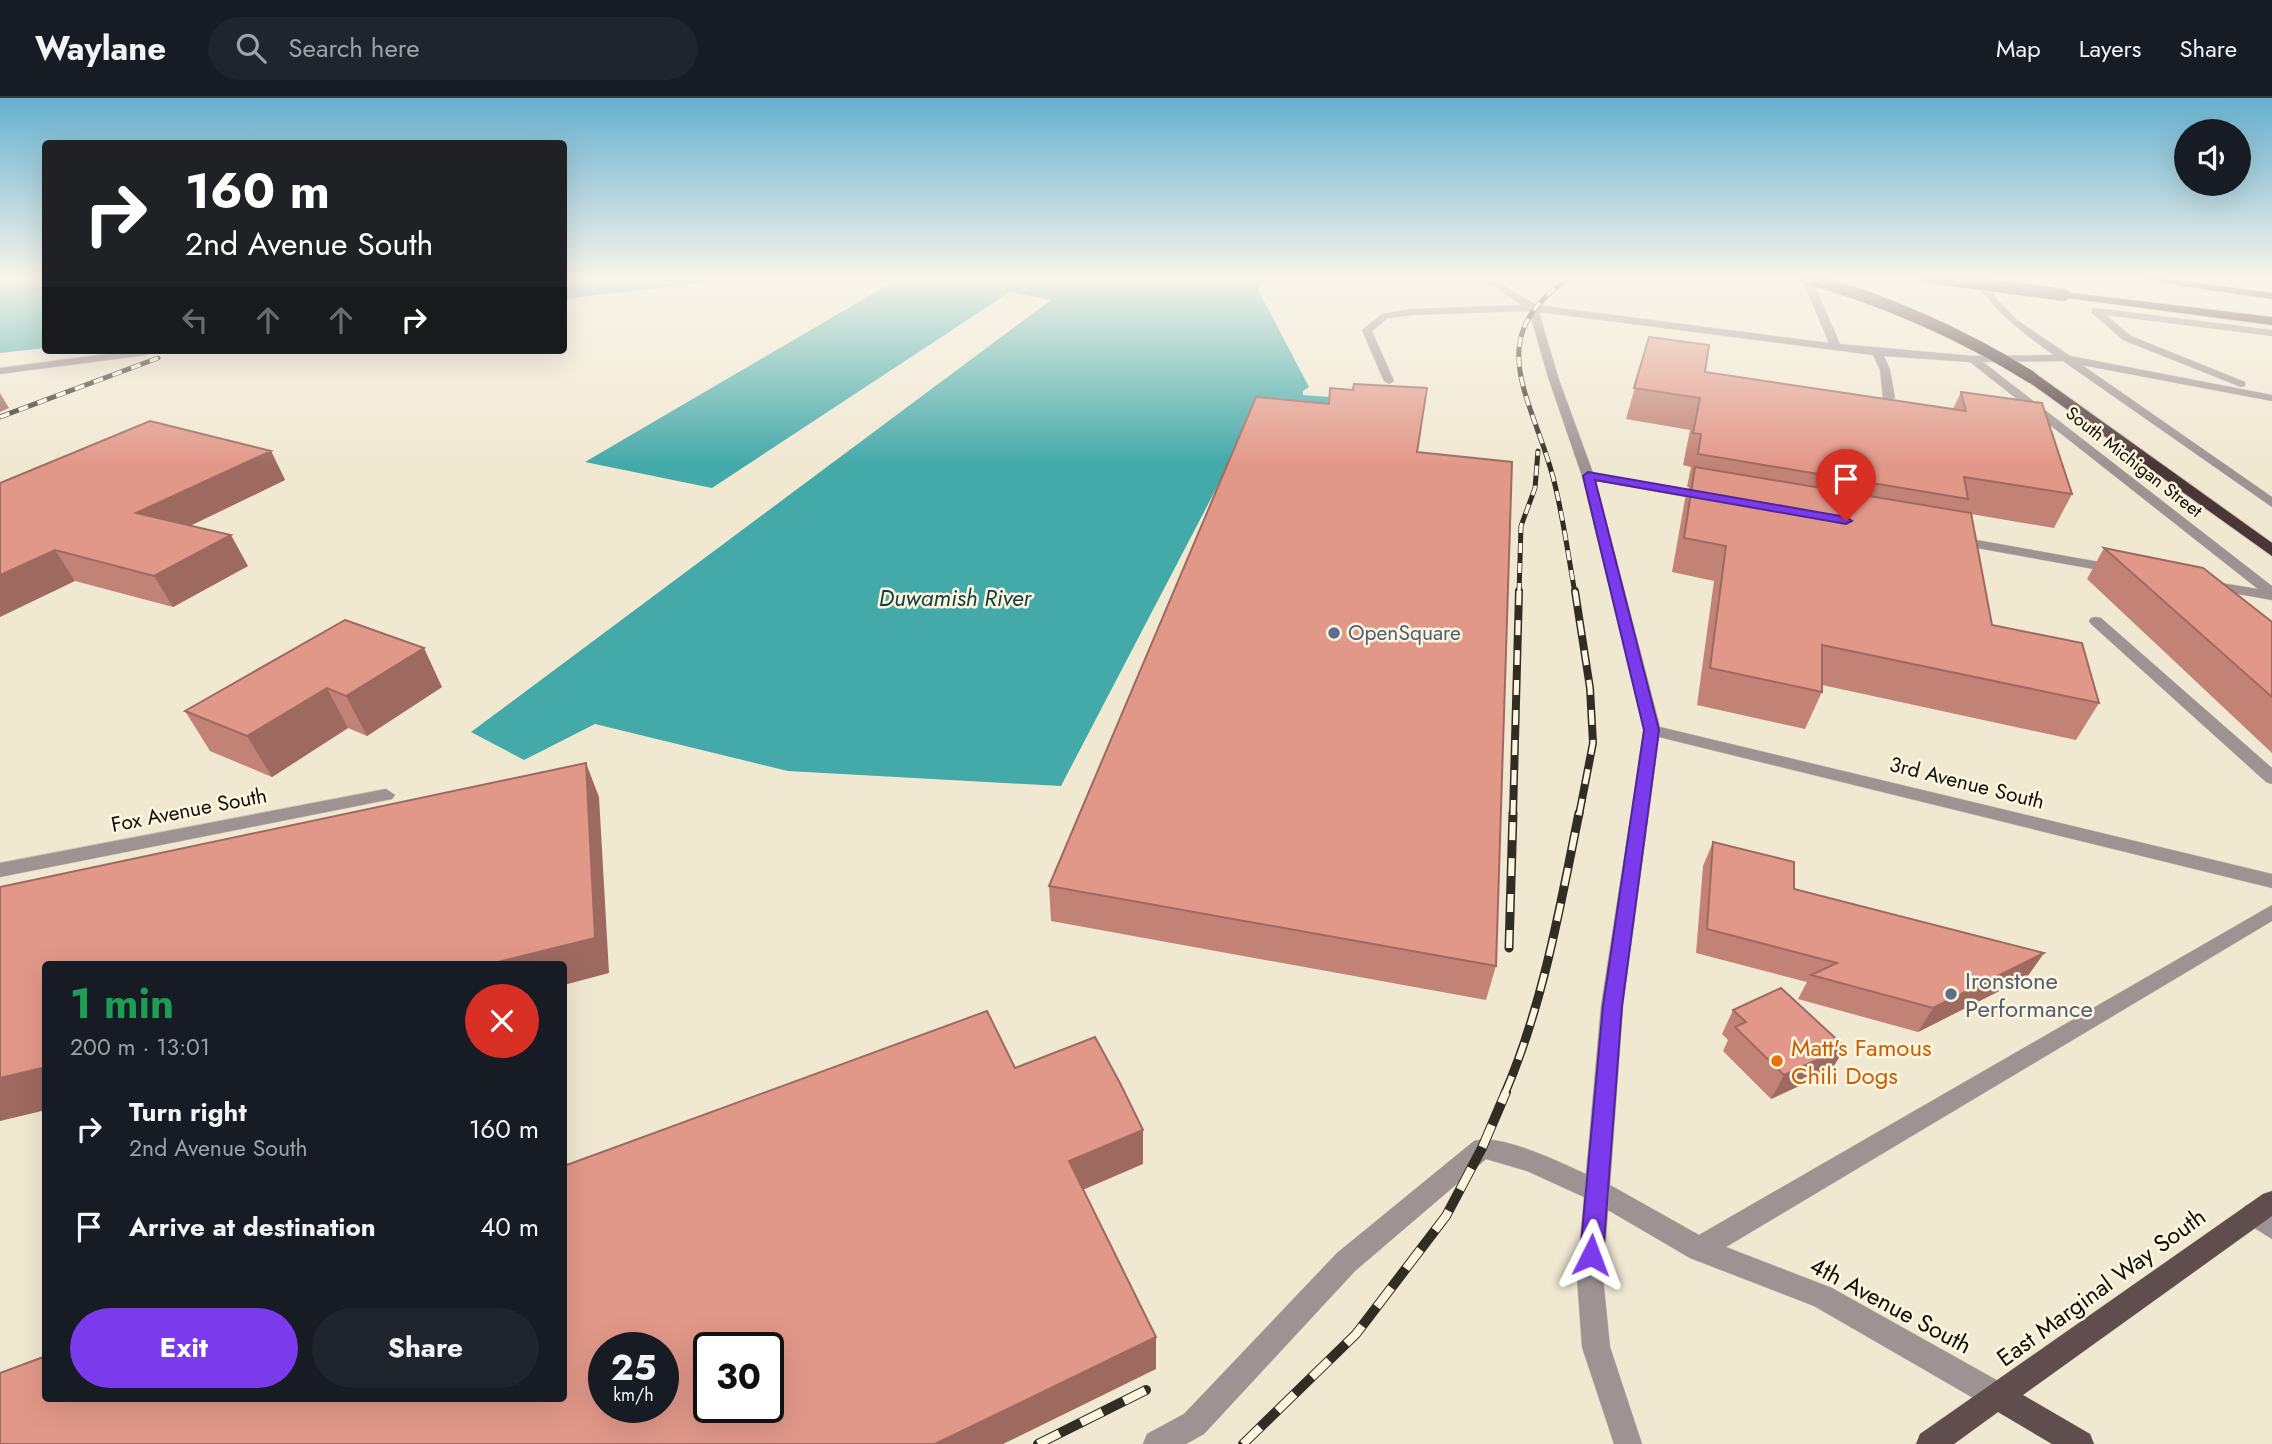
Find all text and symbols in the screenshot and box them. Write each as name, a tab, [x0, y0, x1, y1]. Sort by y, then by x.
search box	[208, 17, 698, 80]
text: Waylane	[35, 25, 166, 72]
icon: search	[232, 29, 270, 67]
text: Search here	[288, 29, 420, 67]
text: Map	[1996, 31, 2041, 66]
text: Layers	[2079, 31, 2141, 66]
text: Share	[2179, 31, 2237, 66]
map controls	[2174, 119, 2251, 196]
button: sound	[2174, 119, 2251, 196]
text: 160 m	[185, 156, 330, 226]
icon: right	[70, 168, 161, 259]
text: 2nd Avenue South	[185, 221, 433, 267]
icon: left	[176, 301, 214, 339]
icon: ahead	[249, 301, 287, 339]
icon: ahead	[322, 301, 360, 339]
icon: right	[395, 301, 433, 339]
street label: South Michigan Street	[2060, 400, 2208, 524]
pin	[1816, 449, 1876, 521]
icon: arrive	[1827, 460, 1865, 498]
water label: Duwamish River	[879, 581, 1033, 615]
place label: OpenSquare	[1348, 618, 1461, 648]
marker: OpenSquare	[1326, 625, 1342, 641]
street label: 3rd Avenue South	[1886, 749, 2048, 817]
street label: Fox Avenue South	[109, 780, 269, 840]
place label: Ironstone Performance	[1965, 963, 2093, 1026]
text: 1 min	[70, 973, 174, 1034]
button: close	[465, 984, 539, 1058]
marker: Ironstone Performance	[1943, 986, 1959, 1002]
text: 200 m · 13:01	[70, 1030, 210, 1064]
place label: Matt's Famous Chili Dogs	[1791, 1030, 1932, 1093]
marker: Matt's Famous Chili Dogs	[1769, 1053, 1785, 1069]
text: Turn right	[129, 1093, 247, 1131]
icon: right	[70, 1110, 108, 1148]
text: 160 m	[469, 1110, 539, 1148]
text: 2nd Avenue South	[129, 1131, 308, 1165]
street label: East Marginal Way South	[1989, 1199, 2213, 1375]
icon: arrive	[70, 1208, 108, 1246]
text: Arrive at destination	[129, 1208, 376, 1246]
text: 40 m	[480, 1208, 539, 1246]
position arrow	[1554, 1218, 1628, 1292]
street label: 4th Avenue South	[1804, 1248, 1978, 1362]
button: Exit	[70, 1308, 298, 1388]
button: Share	[312, 1308, 539, 1388]
speed limit sign: 30	[693, 1332, 784, 1423]
text: 25	[611, 1343, 656, 1393]
text: km/h	[613, 1382, 654, 1408]

